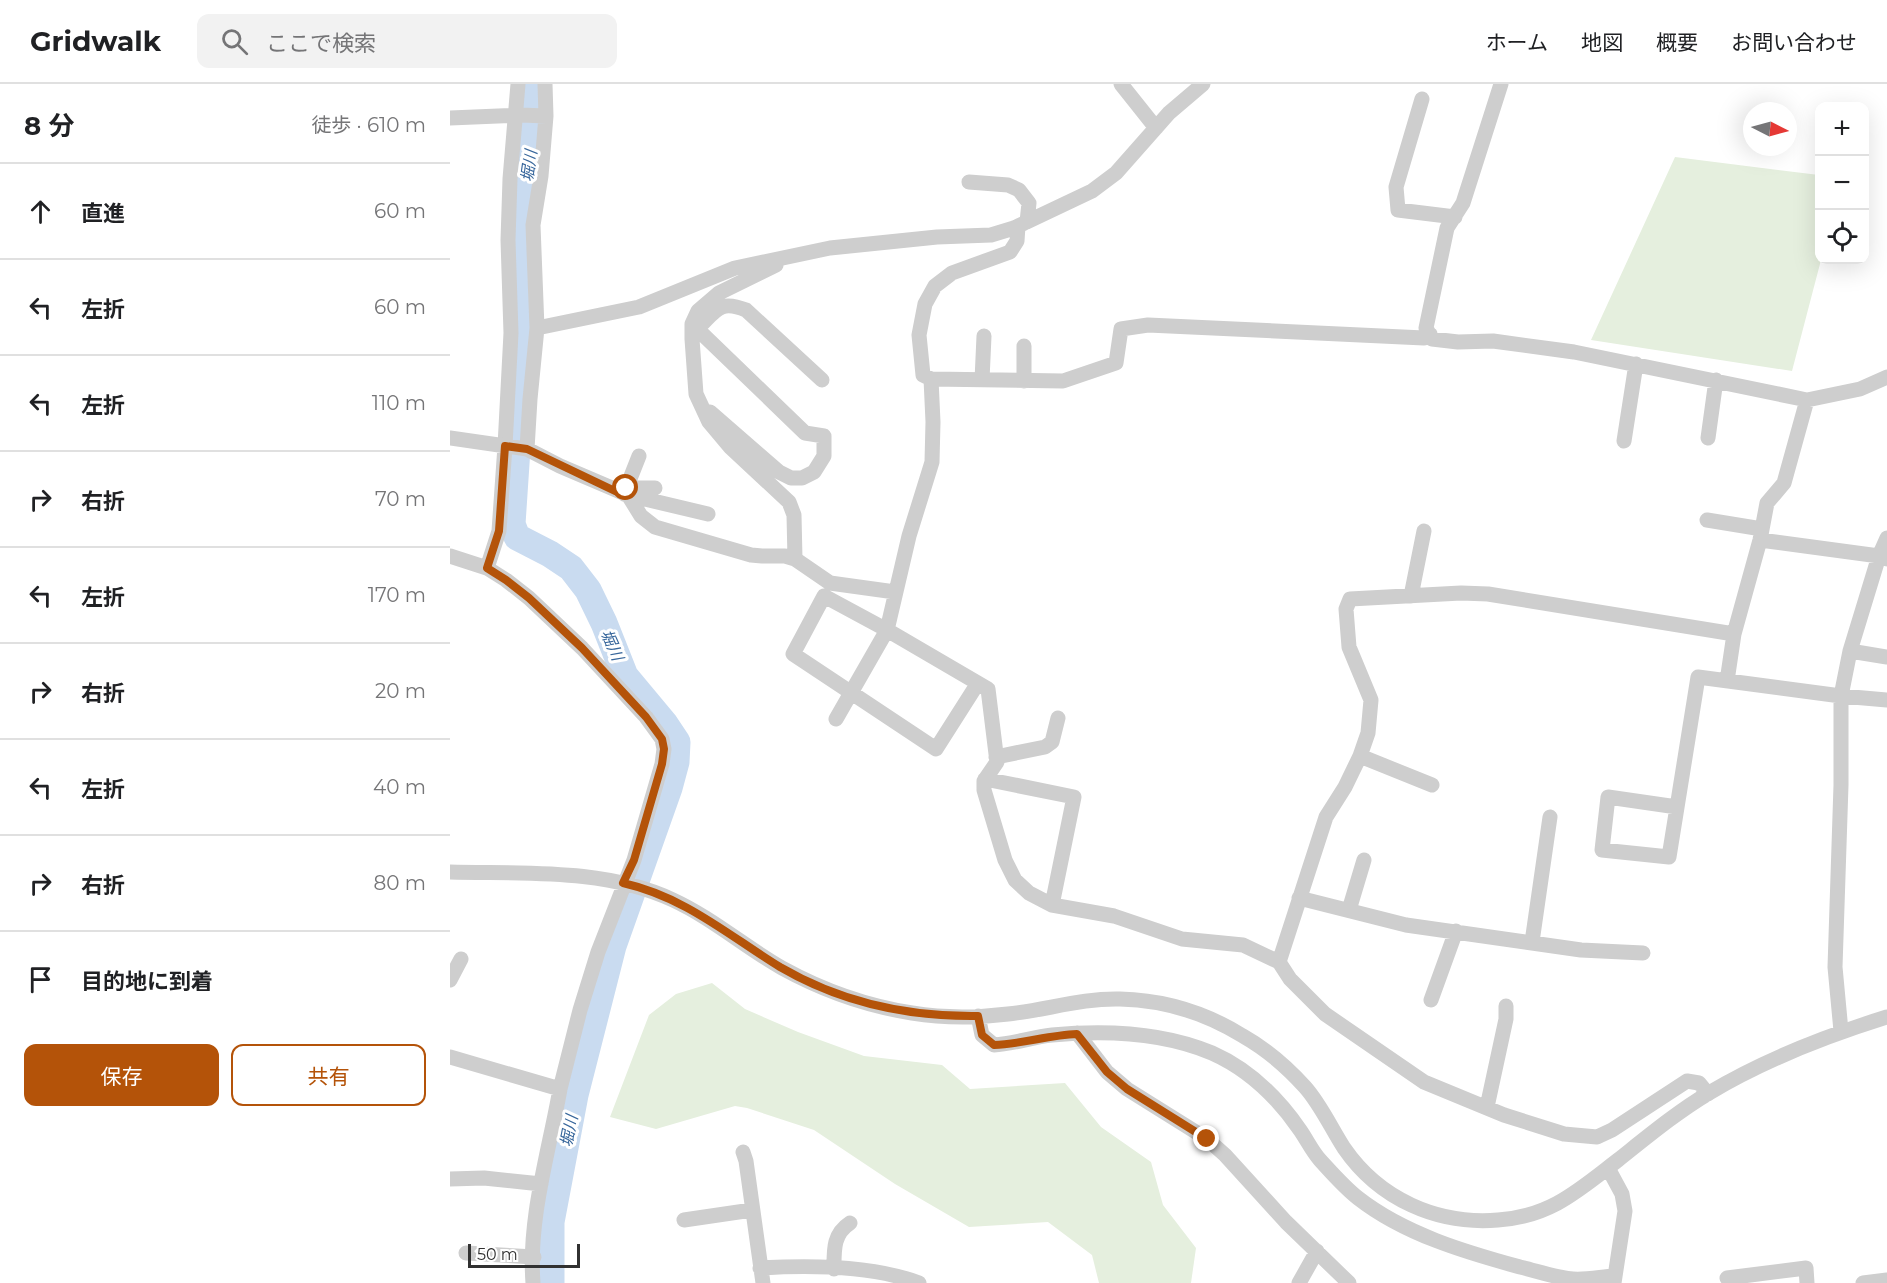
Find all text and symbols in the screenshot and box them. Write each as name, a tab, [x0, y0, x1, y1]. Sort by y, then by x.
search box	[197, 14, 617, 68]
text: Gridwalk	[30, 24, 161, 58]
icon: search	[218, 25, 251, 58]
text: ここで検索	[266, 30, 376, 57]
text: ホーム	[1486, 30, 1548, 55]
text: 地図	[1581, 30, 1623, 55]
text: 概要	[1656, 30, 1698, 55]
text: お問い合わせ	[1731, 30, 1857, 55]
north arrow	[1743, 102, 1797, 156]
map controls	[1815, 102, 1869, 264]
button: +	[1815, 102, 1869, 156]
text: 8 分	[24, 110, 75, 142]
text: 徒歩 · 610 m	[311, 113, 426, 137]
water label: 堀川	[517, 147, 541, 183]
button: −	[1815, 156, 1869, 210]
icon: ahead	[24, 195, 57, 228]
text: 60 m	[374, 199, 426, 223]
text: 直進	[81, 200, 125, 227]
button: locate	[1815, 210, 1869, 264]
icon: left	[24, 291, 57, 324]
text: 60 m	[374, 295, 426, 319]
text: 左折	[81, 296, 125, 323]
icon: left	[24, 387, 57, 420]
text: 110 m	[372, 391, 426, 415]
text: 左折	[81, 392, 125, 419]
route start	[612, 474, 638, 500]
icon: right	[24, 483, 57, 516]
text: 70 m	[375, 487, 426, 511]
text: 右折	[81, 488, 125, 515]
icon: left	[24, 579, 57, 612]
text: 170 m	[368, 583, 426, 607]
text: 左折	[81, 584, 125, 611]
water label: 堀川	[597, 627, 628, 665]
icon: right	[24, 675, 57, 708]
text: 20 m	[375, 679, 426, 703]
text: 右折	[81, 680, 125, 707]
icon: left	[24, 771, 57, 804]
text: 40 m	[373, 775, 426, 799]
text: 左折	[81, 776, 125, 803]
icon: right	[24, 867, 57, 900]
text: 80 m	[374, 871, 426, 895]
text: 右折	[81, 872, 125, 899]
icon: arrive	[24, 963, 57, 996]
text: 目的地に到着	[81, 968, 213, 995]
button: 保存	[24, 1044, 219, 1106]
button: 共有	[231, 1044, 426, 1106]
water label: 堀川	[557, 1112, 582, 1149]
route end	[1193, 1125, 1219, 1151]
scale bar	[468, 1241, 580, 1268]
text: 50 m	[477, 1245, 518, 1264]

